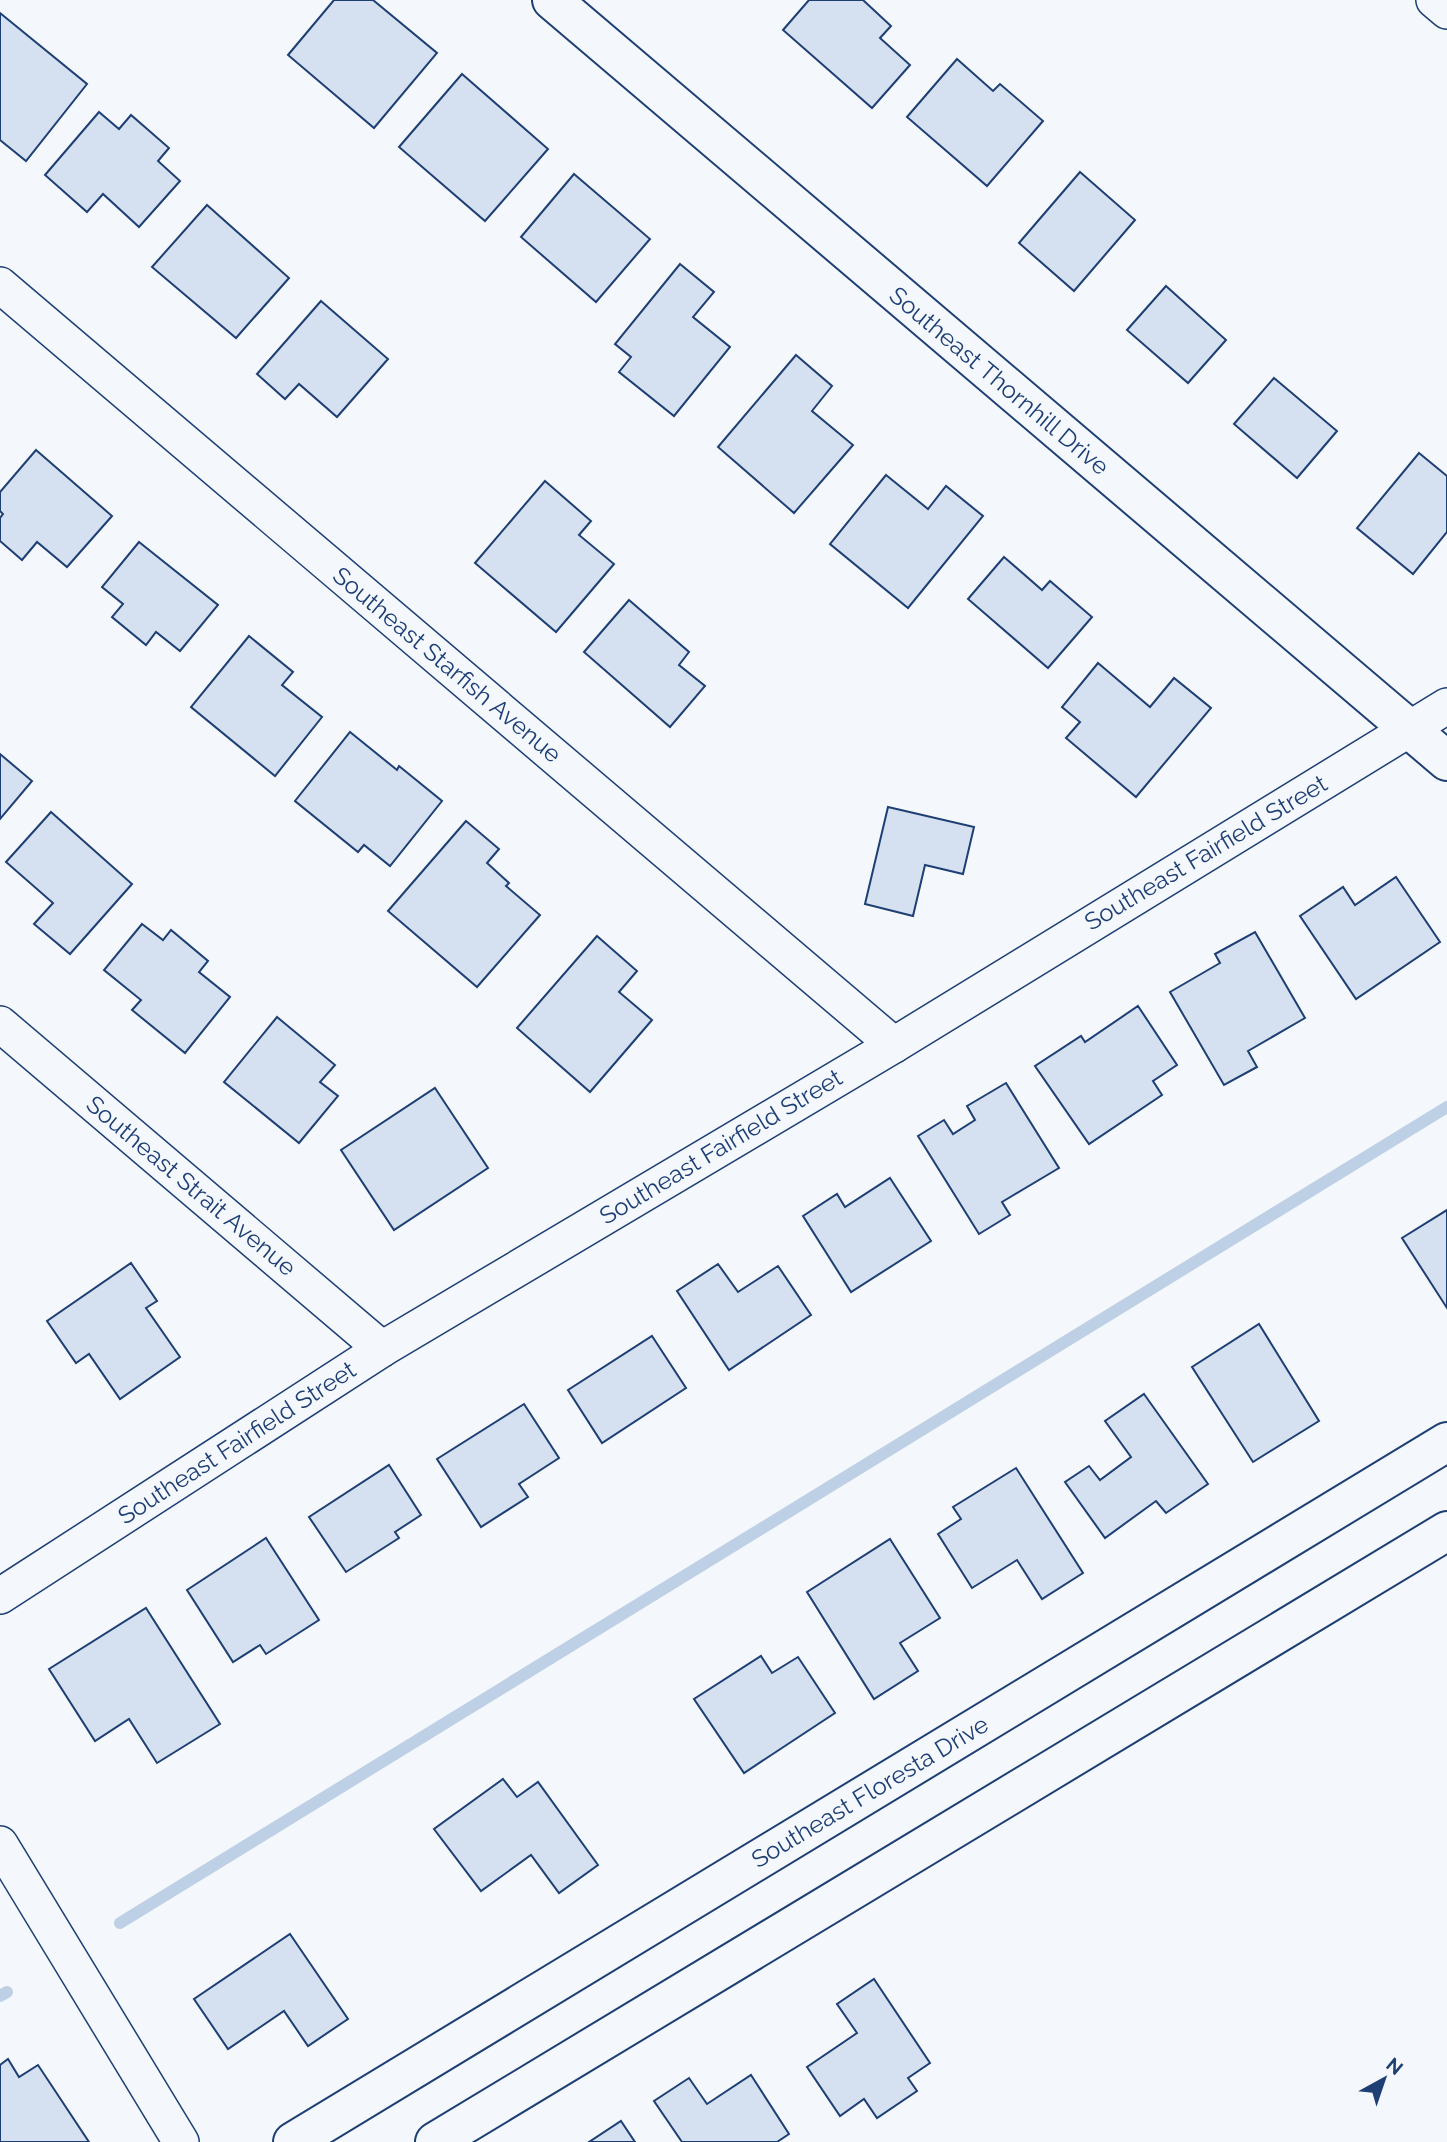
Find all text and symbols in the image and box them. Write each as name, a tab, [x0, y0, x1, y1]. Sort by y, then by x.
street label: Southeast Thornhill Drive	[884, 280, 1115, 481]
street label: Southeast Starfish Avenue	[327, 561, 567, 769]
street label: Southeast Fairfield Street	[1079, 769, 1332, 937]
street label: Southeast Fairfield Street	[594, 1063, 847, 1231]
street label: Southeast Strait Avenue	[81, 1089, 302, 1282]
street label: Southeast Fairfield Street	[112, 1355, 361, 1530]
street label: Southeast Floresta Drive	[746, 1709, 993, 1874]
north arrow	[1349, 2044, 1419, 2114]
text: N	[1382, 2053, 1408, 2079]

